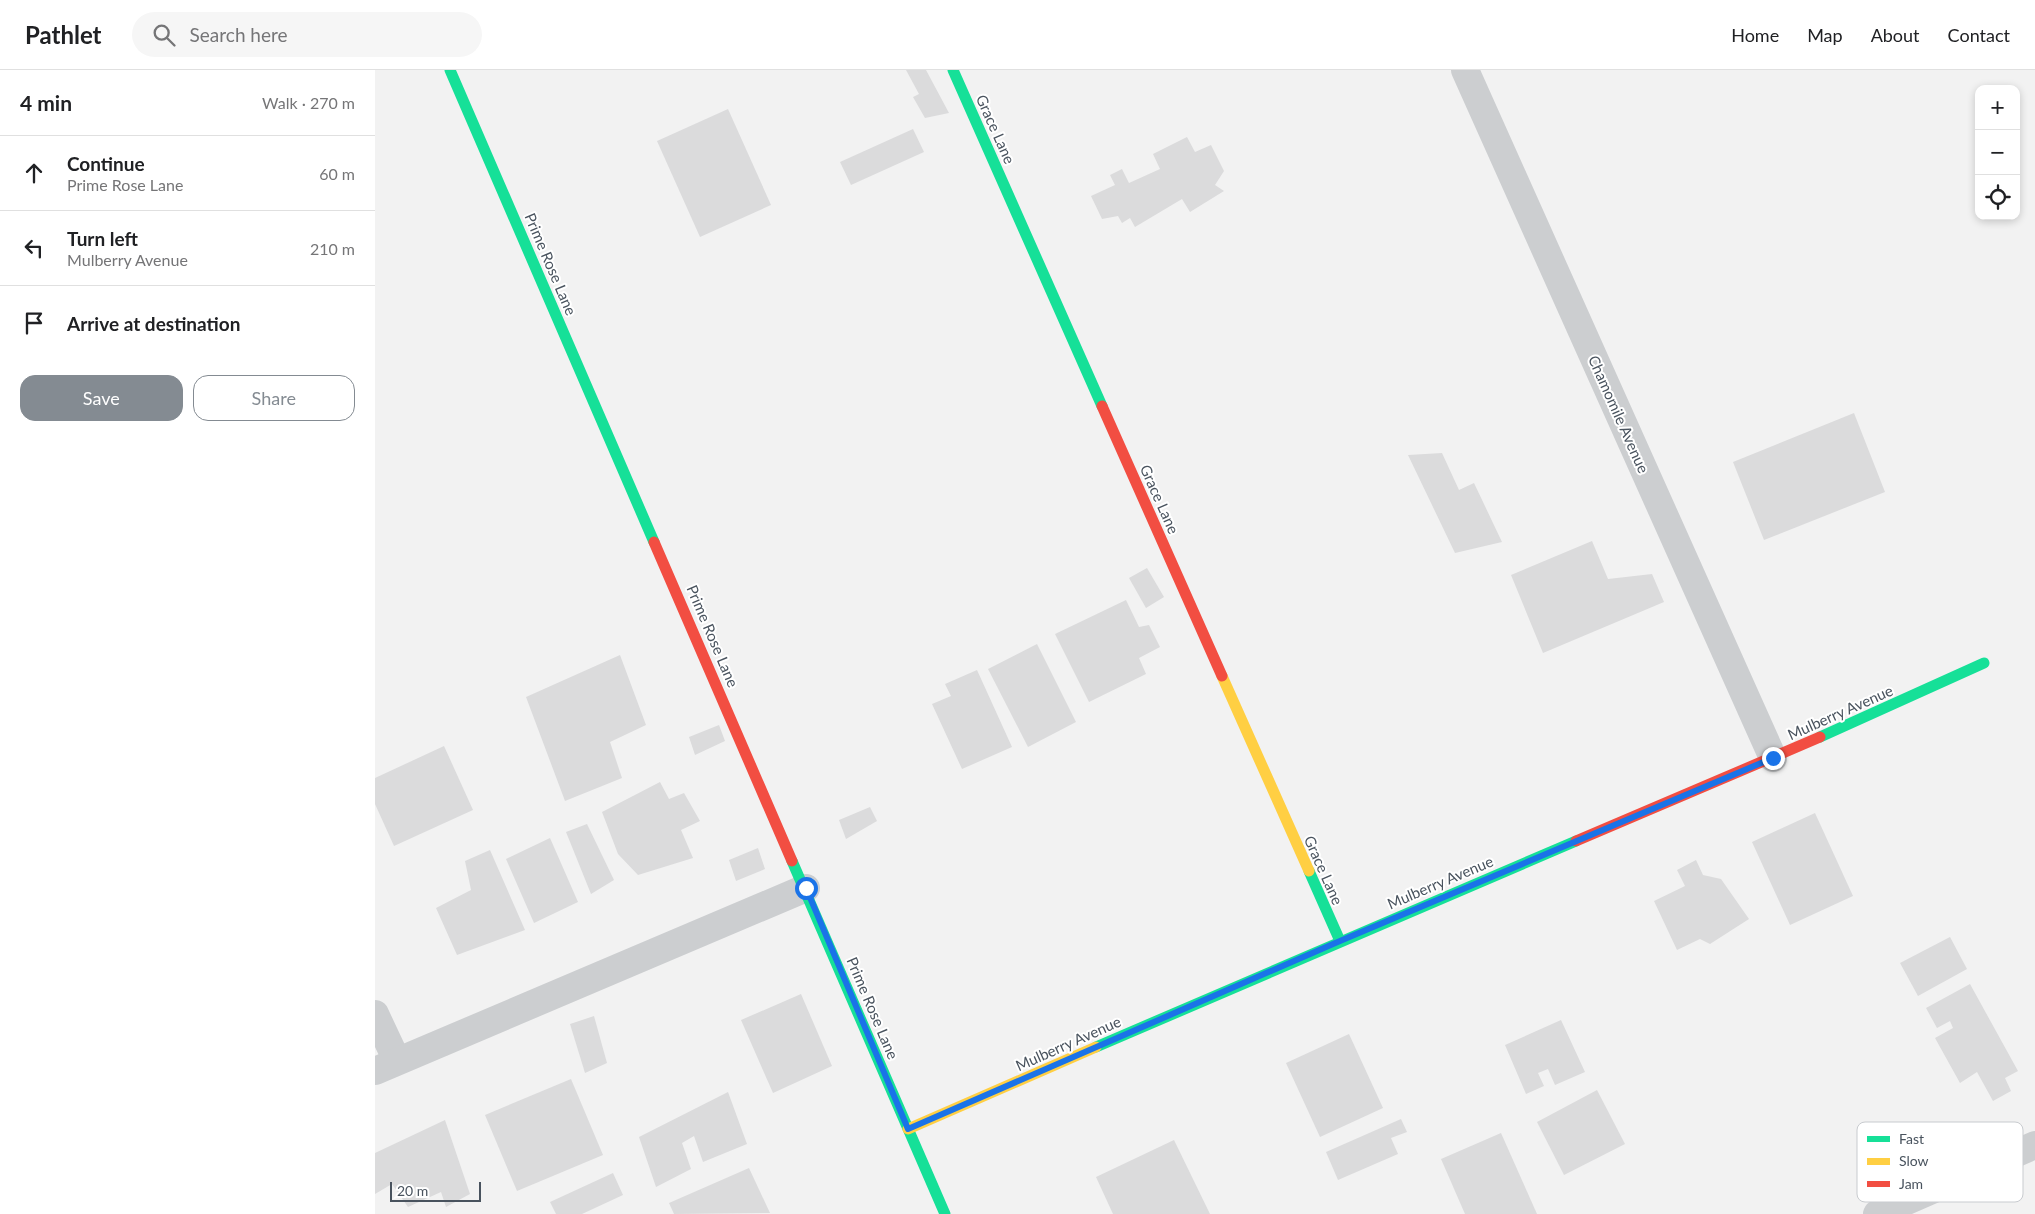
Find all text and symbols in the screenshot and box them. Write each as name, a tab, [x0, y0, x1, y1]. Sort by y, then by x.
search box	[132, 12, 482, 57]
text: Pathlet	[25, 20, 102, 49]
icon: search	[150, 21, 178, 49]
text: Search here	[190, 23, 288, 46]
text: Home	[1731, 24, 1779, 46]
text: Map	[1807, 24, 1843, 46]
text: About	[1871, 24, 1920, 46]
text: Contact	[1948, 24, 2010, 46]
map controls	[1975, 85, 2020, 220]
button: +	[1975, 85, 2020, 130]
text: 4 min	[20, 90, 72, 115]
street label: Grace Lane	[973, 92, 1019, 166]
text: Walk · 270 m	[262, 93, 355, 112]
button: −	[1975, 130, 2020, 175]
text: Continue	[67, 152, 145, 175]
icon: ahead	[20, 159, 48, 187]
text: 60 m	[319, 164, 355, 183]
text: Prime Rose Lane	[67, 175, 183, 194]
button: locate	[1975, 175, 2020, 220]
street label: Prime Rose Lane	[521, 210, 581, 318]
text: Turn left	[67, 227, 138, 250]
icon: left	[20, 234, 48, 262]
text: 210 m	[310, 239, 355, 258]
text: Mulberry Avenue	[67, 250, 188, 269]
icon: arrive	[20, 309, 48, 337]
text: Arrive at destination	[67, 312, 240, 335]
street label: Chamomile Avenue	[1585, 352, 1653, 476]
button: Save	[20, 375, 183, 421]
button: Share	[193, 375, 355, 421]
street label: Grace Lane	[1137, 462, 1183, 536]
street label: Prime Rose Lane	[683, 582, 743, 690]
street label: Mulberry Avenue	[1785, 681, 1895, 743]
route end	[1762, 747, 1785, 770]
street label: Grace Lane	[1301, 833, 1347, 907]
street label: Mulberry Avenue	[1384, 852, 1496, 912]
route start	[795, 877, 818, 900]
street label: Prime Rose Lane	[843, 954, 903, 1062]
street label: Mulberry Avenue	[1013, 1012, 1123, 1074]
legend	[1857, 1122, 2023, 1202]
text: Fast	[1899, 1130, 1924, 1147]
text: Slow	[1899, 1152, 1929, 1169]
text: Jam	[1899, 1175, 1923, 1192]
scale bar	[390, 1179, 481, 1202]
text: 20 m	[397, 1182, 428, 1199]

